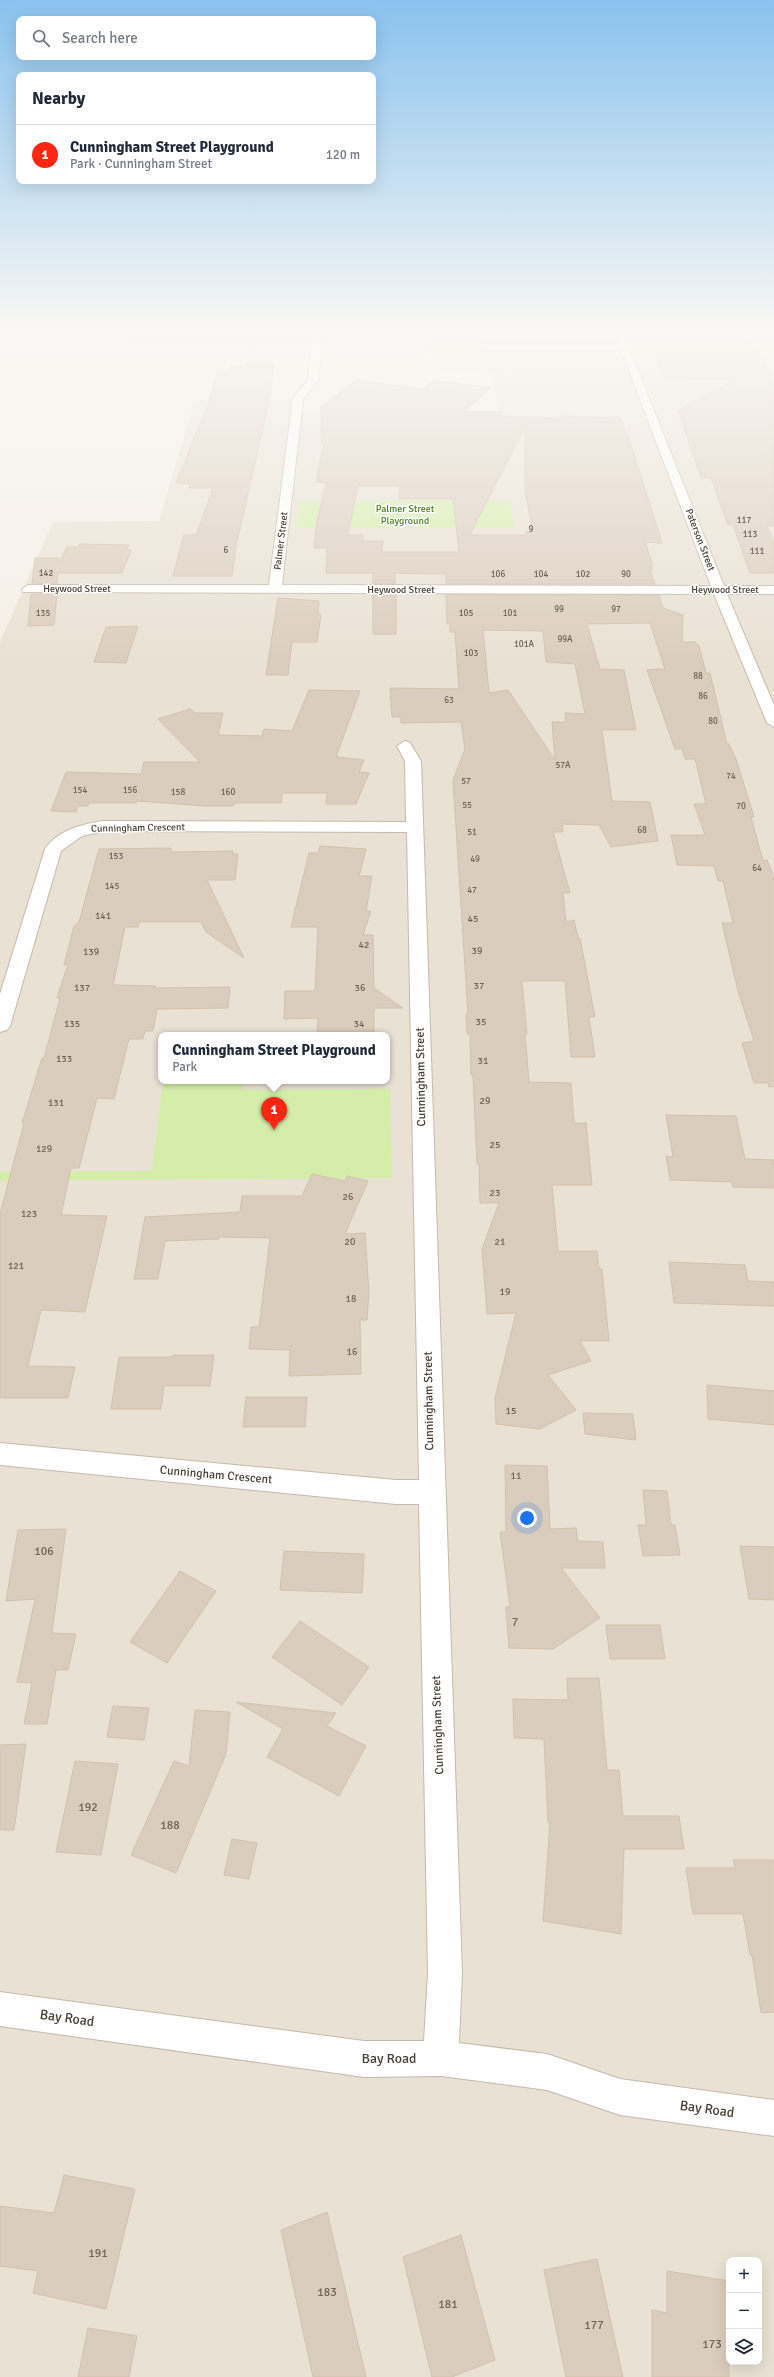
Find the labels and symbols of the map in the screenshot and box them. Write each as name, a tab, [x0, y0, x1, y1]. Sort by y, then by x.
park label: Palmer Street Playground	[376, 503, 435, 527]
street label: Paterson Street	[683, 507, 718, 573]
street label: Palmer Street	[271, 511, 291, 571]
house number: 117	[737, 515, 751, 526]
house number: 9	[529, 524, 534, 535]
house number: 113	[743, 529, 757, 540]
house number: 6	[224, 545, 229, 556]
house number: 111	[750, 546, 764, 557]
house number: 142	[39, 568, 53, 579]
house number: 106	[491, 569, 505, 580]
house number: 104	[534, 569, 548, 580]
house number: 102	[576, 569, 590, 580]
house number: 90	[621, 569, 631, 580]
street label: Heywood Street	[43, 583, 111, 595]
street label: Heywood Street	[367, 584, 435, 596]
street label: Heywood Street	[691, 584, 759, 596]
house number: 99	[554, 604, 564, 615]
house number: 97	[611, 604, 621, 615]
house number: 135	[36, 608, 50, 619]
house number: 105	[459, 608, 473, 619]
house number: 101	[503, 608, 517, 619]
house number: 99A	[557, 634, 573, 645]
house number: 101A	[514, 639, 535, 650]
house number: 103	[464, 648, 478, 659]
house number: 88	[693, 671, 703, 682]
house number: 86	[698, 691, 708, 702]
house number: 63	[444, 695, 454, 706]
house number: 80	[708, 716, 718, 727]
house number: 57A	[555, 760, 571, 771]
house number: 74	[726, 771, 736, 782]
house number: 57	[461, 776, 471, 787]
house number: 154	[73, 785, 87, 796]
house number: 156	[123, 785, 137, 796]
house number: 158	[171, 787, 185, 798]
house number: 160	[221, 787, 235, 798]
house number: 55	[462, 800, 472, 811]
house number: 70	[736, 801, 746, 812]
street label: Cunningham Crescent	[91, 821, 186, 835]
house number: 68	[637, 825, 647, 836]
house number: 51	[467, 827, 477, 838]
house number: 153	[109, 851, 123, 862]
house number: 49	[470, 854, 480, 865]
house number: 64	[752, 863, 762, 874]
house number: 145	[105, 881, 119, 892]
house number: 47	[467, 885, 477, 896]
house number: 141	[95, 910, 111, 922]
house number: 45	[468, 913, 478, 925]
house number: 42	[359, 939, 369, 951]
house number: 39	[472, 945, 482, 957]
house number: 139	[83, 946, 99, 958]
house number: 37	[474, 980, 484, 992]
house number: 137	[74, 982, 90, 994]
house number: 36	[355, 982, 365, 994]
house number: 35	[476, 1016, 486, 1028]
house number: 135	[64, 1018, 80, 1030]
house number: 34	[354, 1018, 365, 1030]
street label: Cunningham Street	[413, 1027, 429, 1127]
house number: 133	[56, 1053, 72, 1065]
house number: 31	[478, 1055, 488, 1067]
house number: 29	[480, 1095, 490, 1107]
house number: 131	[48, 1097, 64, 1109]
pin: 1	[261, 1097, 287, 1130]
house number: 25	[490, 1139, 500, 1151]
house number: 129	[36, 1143, 52, 1155]
house number: 23	[490, 1187, 500, 1199]
house number: 26	[343, 1191, 353, 1203]
house number: 123	[21, 1208, 37, 1220]
house number: 20	[345, 1236, 355, 1248]
house number: 21	[495, 1236, 505, 1248]
house number: 121	[8, 1260, 24, 1272]
house number: 19	[500, 1286, 510, 1298]
house number: 18	[346, 1293, 356, 1305]
house number: 16	[347, 1346, 357, 1358]
street label: Cunningham Street	[421, 1351, 437, 1451]
house number: 15	[506, 1405, 516, 1417]
street label: Cunningham Crescent	[159, 1463, 273, 1487]
house number: 11	[511, 1470, 521, 1482]
your location	[517, 1508, 537, 1528]
house number: 106	[34, 1544, 54, 1559]
house number: 7	[512, 1615, 518, 1630]
street label: Cunningham Street	[429, 1675, 447, 1775]
house number: 192	[78, 1800, 98, 1815]
house number: 188	[160, 1818, 180, 1833]
street label: Bay Road	[39, 2006, 95, 2030]
street label: Bay Road	[362, 2050, 416, 2067]
street label: Bay Road	[679, 2097, 735, 2121]
house number: 191	[88, 2246, 108, 2261]
house number: 183	[317, 2285, 337, 2300]
house number: 181	[438, 2297, 458, 2312]
house number: 177	[584, 2318, 604, 2333]
house number: 173	[702, 2337, 722, 2352]

